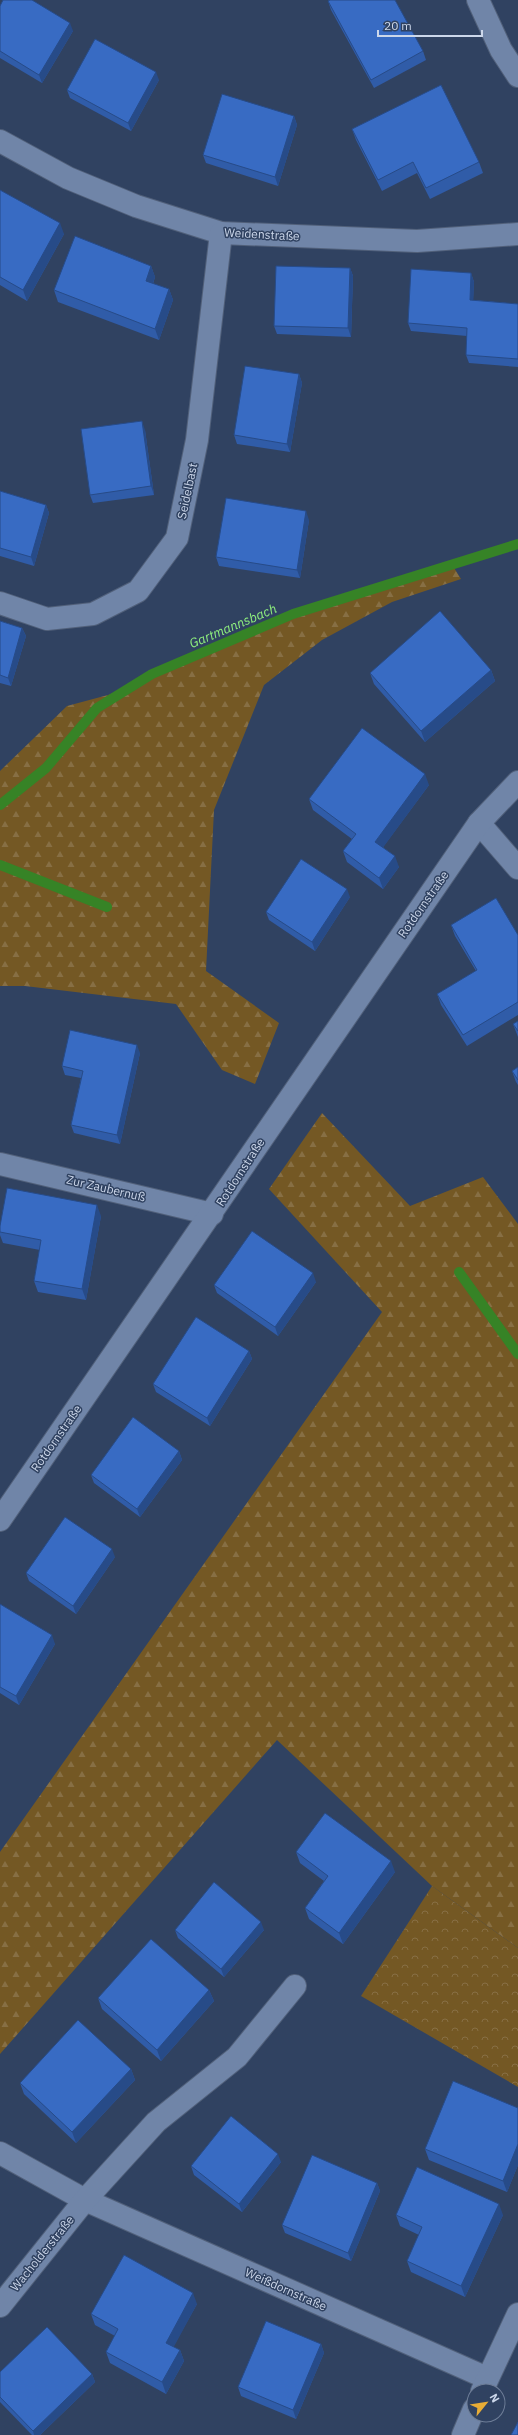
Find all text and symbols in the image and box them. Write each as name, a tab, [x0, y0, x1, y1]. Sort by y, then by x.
scale bar	[378, 12, 482, 38]
text: 20 m	[384, 18, 412, 33]
street label: Weidenstraße	[224, 225, 300, 243]
street label: Seidelbast	[174, 462, 200, 520]
water label: Gartmannsbach	[187, 600, 279, 652]
street label: Rotdornstraße	[394, 867, 452, 940]
street label: Rotdornstraße	[212, 1135, 268, 1209]
street label: Zur Zaubernuß	[65, 1172, 147, 1204]
street label: Rotdornstraße	[27, 1401, 85, 1474]
street label: Wacholderstraße	[7, 2212, 77, 2294]
street label: Weißdornstraße	[243, 2264, 329, 2314]
north arrow	[466, 2383, 506, 2423]
text: N	[487, 2391, 503, 2405]

